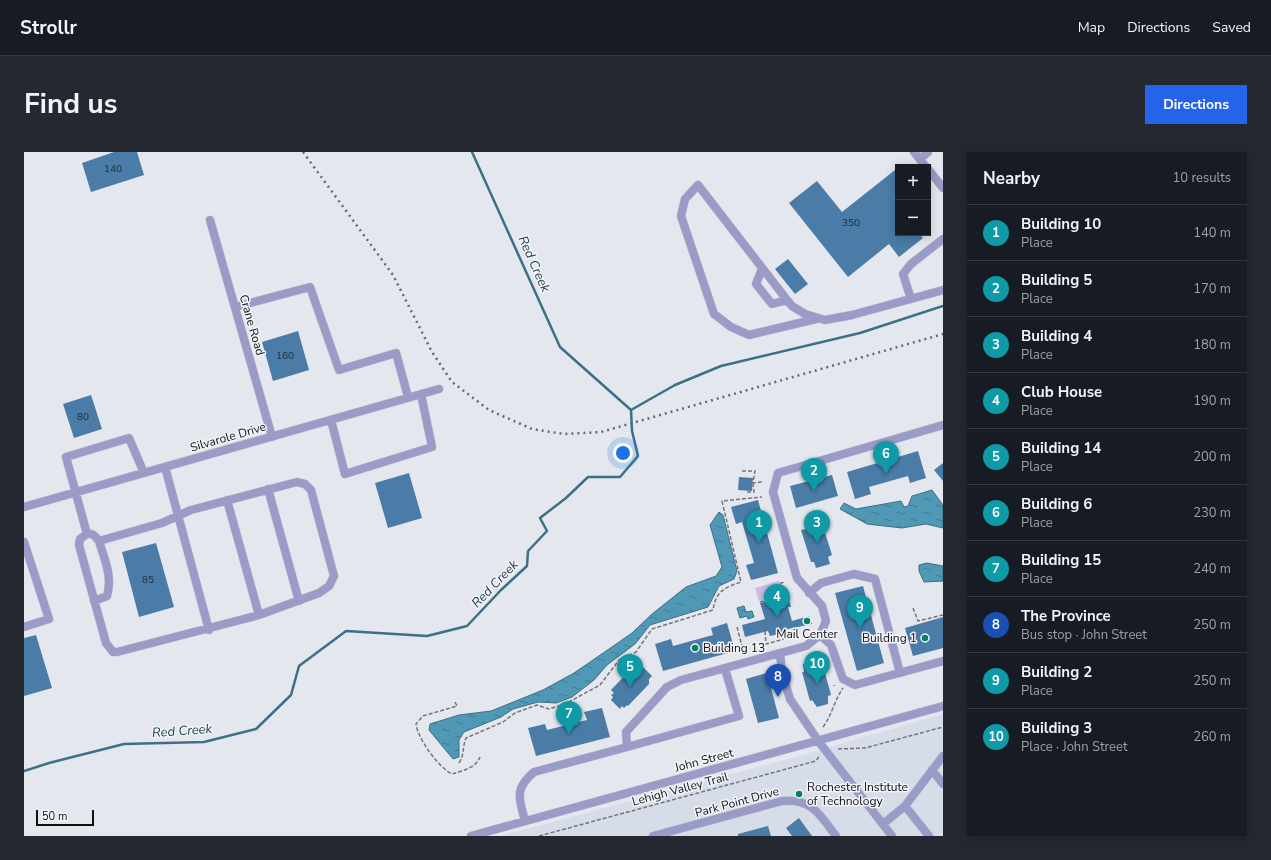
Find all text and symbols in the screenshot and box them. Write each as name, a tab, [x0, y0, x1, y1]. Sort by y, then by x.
text: Strollr	[20, 15, 77, 41]
text: Map	[1078, 18, 1105, 37]
text: Directions	[1127, 18, 1190, 37]
text: Saved	[1212, 18, 1251, 37]
text: Find us	[24, 85, 118, 123]
button: Directions	[1145, 85, 1247, 124]
house number: 140	[104, 162, 122, 176]
map controls	[895, 164, 931, 236]
button: +	[895, 164, 931, 200]
text: Nearby	[983, 167, 1040, 190]
text: 10 results	[1172, 169, 1231, 187]
button: −	[895, 200, 931, 236]
text: Building 10	[1021, 214, 1101, 234]
house number: 350	[842, 216, 860, 230]
text: 1	[992, 224, 1000, 242]
text: 140 m	[1193, 224, 1231, 242]
water label: Red Creek	[514, 233, 555, 296]
text: Place	[1021, 234, 1053, 252]
text: Building 5	[1021, 270, 1092, 290]
text: 2	[992, 280, 1000, 298]
text: 170 m	[1193, 280, 1231, 298]
text: Place	[1021, 290, 1053, 308]
street label: Crane Road	[236, 293, 268, 357]
text: Building 4	[1021, 326, 1092, 346]
text: 3	[992, 336, 1000, 354]
text: 180 m	[1193, 336, 1231, 354]
text: Place	[1021, 346, 1053, 364]
house number: 160	[276, 349, 294, 363]
text: Club House	[1021, 382, 1102, 402]
text: 4	[992, 392, 1000, 410]
text: 190 m	[1193, 392, 1231, 410]
text: Place	[1021, 402, 1053, 420]
house number: 80	[77, 410, 89, 424]
street label: Silvarole Drive	[188, 419, 268, 455]
text: Building 14	[1021, 438, 1101, 458]
pin: 6	[873, 441, 899, 474]
your location	[613, 443, 633, 463]
text: 5	[992, 448, 1000, 466]
text: 200 m	[1193, 448, 1231, 466]
pin: 2	[801, 458, 827, 491]
text: Place	[1021, 458, 1053, 476]
text: Building 6	[1021, 494, 1092, 514]
text: 6	[992, 504, 1000, 522]
text: 230 m	[1193, 504, 1231, 522]
pin: 1	[746, 510, 772, 543]
pin: 3	[804, 510, 830, 543]
text: Place	[1021, 514, 1053, 532]
text: Building 15	[1021, 550, 1101, 570]
water label: Red Creek	[468, 556, 523, 612]
text: 7	[992, 560, 1000, 578]
text: 240 m	[1193, 560, 1231, 578]
text: Place	[1021, 570, 1053, 588]
house number: 85	[142, 573, 154, 587]
pin: 4	[764, 584, 790, 617]
pin: 9	[847, 595, 873, 628]
text: The Province	[1021, 606, 1111, 626]
marker: Mail Center	[802, 616, 812, 626]
text: 8	[992, 616, 1000, 634]
text: 250 m	[1193, 616, 1231, 634]
place label: Mail Center	[776, 626, 839, 642]
text: Bus stop · John Street	[1021, 626, 1147, 644]
place label: Building 1	[862, 630, 917, 646]
marker: Building 1	[920, 633, 930, 643]
place label: Building 13	[703, 640, 765, 656]
marker: Building 13	[690, 643, 700, 653]
pin: 10	[804, 651, 830, 684]
pin: 5	[617, 654, 643, 687]
text: Building 2	[1021, 662, 1092, 682]
pin: 8	[765, 664, 791, 697]
text: 9	[992, 672, 1000, 690]
text: 250 m	[1193, 672, 1231, 690]
text: Place	[1021, 682, 1053, 700]
pin: 7	[556, 701, 582, 734]
text: Building 3	[1021, 718, 1092, 738]
water label: Red Creek	[151, 720, 213, 742]
text: 10	[988, 728, 1004, 746]
text: 260 m	[1193, 728, 1231, 746]
text: Place · John Street	[1021, 738, 1127, 756]
street label: John Street	[672, 744, 736, 776]
street label: Lehigh Valley Trail	[630, 768, 730, 810]
place label: Rochester Institute of Technology	[807, 779, 908, 809]
street label: Park Point Drive	[693, 783, 781, 821]
marker: Rochester Institute of Technology	[794, 789, 804, 799]
scale bar	[36, 808, 94, 827]
text: 50 m	[42, 809, 67, 824]

